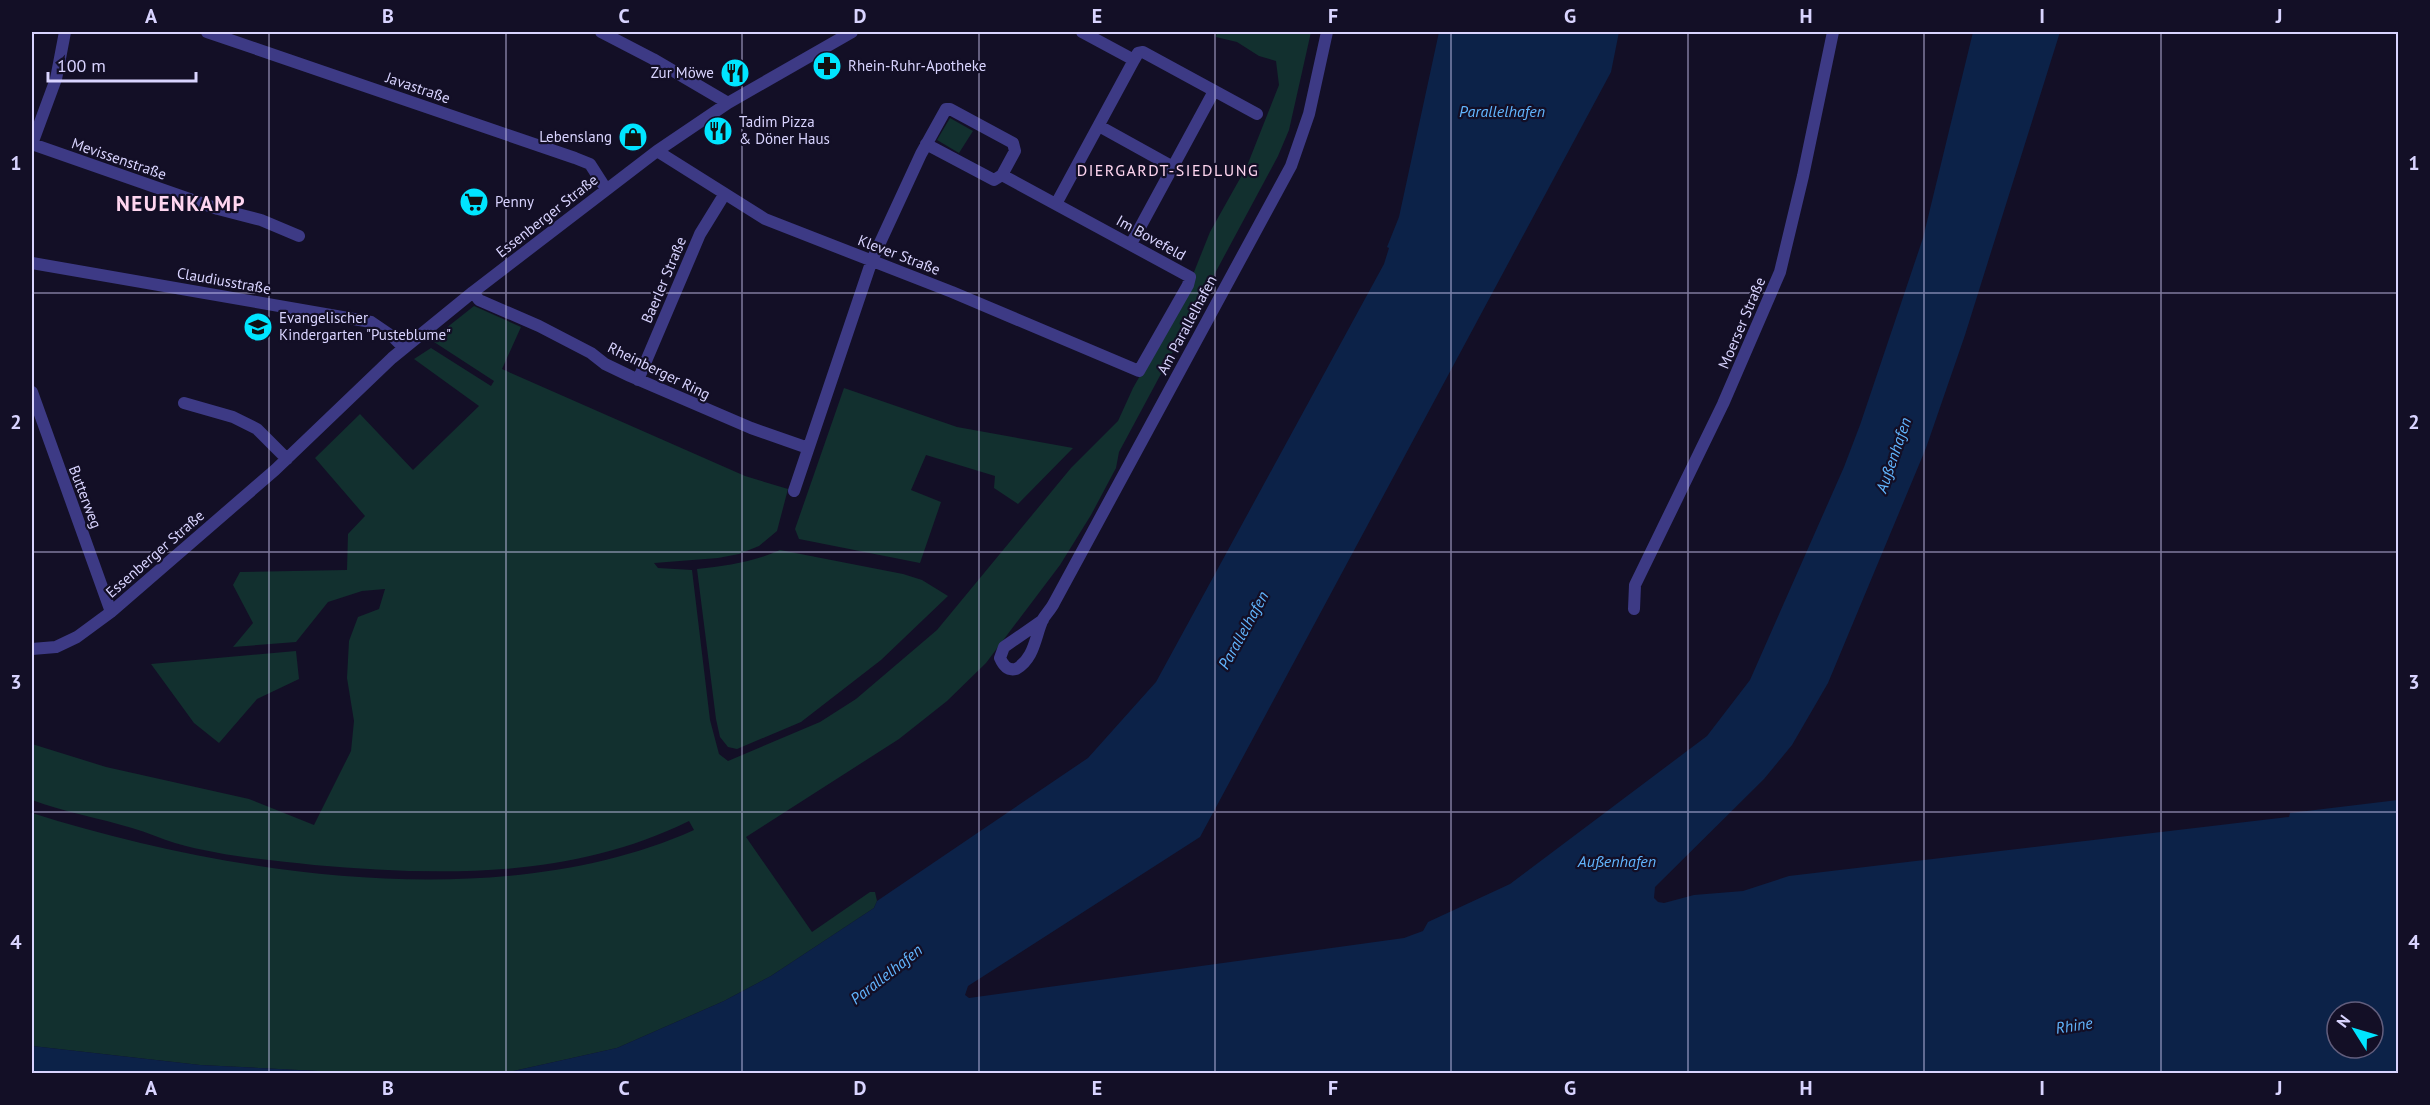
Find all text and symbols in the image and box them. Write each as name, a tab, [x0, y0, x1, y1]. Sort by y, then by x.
text: A	[145, 3, 158, 29]
text: B	[382, 3, 394, 29]
text: C	[618, 3, 630, 29]
text: D	[854, 3, 867, 29]
text: E	[1092, 3, 1102, 29]
text: F	[1328, 3, 1338, 29]
text: G	[1564, 3, 1576, 29]
text: H	[1799, 3, 1813, 29]
text: I	[2039, 3, 2045, 29]
text: J	[2275, 3, 2282, 29]
scale bar	[48, 45, 196, 83]
pharmacy icon: Rhein-Ruhr-Apotheke	[811, 50, 843, 82]
text: 100 m	[57, 54, 106, 77]
place label: Rhein-Ruhr-Apotheke	[848, 56, 986, 75]
restaurant icon: Zur Möwe	[719, 57, 751, 89]
place label: Zur Möwe	[651, 63, 714, 82]
street label: Javastraße	[382, 67, 453, 107]
water label: Parallelhafen	[1459, 101, 1545, 121]
place label: Tadim Pizza & Döner Haus	[739, 112, 830, 148]
restaurant icon: Tadim Pizza & Döner Haus	[702, 115, 734, 147]
shop icon: Lebenslang	[617, 121, 649, 153]
place label: Lebenslang	[539, 127, 612, 146]
street label: Mevissenstraße	[69, 133, 169, 184]
text: 1	[10, 150, 22, 176]
text: 1	[2408, 150, 2420, 176]
district label: DIERGARDT-SIEDLUNG	[1077, 160, 1259, 180]
street label: Essenberger Straße	[492, 170, 601, 261]
supermarket icon: Penny	[458, 186, 490, 218]
district label: NEUENKAMP	[116, 190, 246, 217]
place label: Penny	[495, 192, 534, 211]
street label: Im Bovefeld	[1113, 211, 1189, 264]
street label: Klever Straße	[855, 230, 943, 279]
street label: Baerler Straße	[637, 234, 690, 326]
street label: Claudiusstraße	[175, 263, 273, 298]
street label: Am Parallelhafen	[1152, 272, 1221, 378]
street label: Moerser Straße	[1714, 274, 1769, 372]
place label: Evangelischer Kindergarten "Pusteblume"	[279, 308, 451, 344]
school or university icon: Evangelischer Kindergarten "Pusteblume"	[242, 311, 274, 343]
street label: Rheinberger Ring	[605, 338, 714, 404]
text: 2	[10, 409, 22, 435]
text: 2	[2408, 409, 2420, 435]
water label: Außenhafen	[1870, 415, 1915, 496]
street label: Butterweg	[65, 463, 106, 531]
street label: Essenberger Straße	[102, 506, 208, 602]
water label: Parallelhafen	[1213, 587, 1273, 673]
text: 3	[10, 669, 22, 695]
text: 3	[2408, 669, 2420, 695]
water label: Außenhafen	[1577, 851, 1656, 871]
text: 4	[10, 929, 22, 955]
text: 4	[2408, 929, 2420, 955]
water label: Parallelhafen	[846, 940, 926, 1008]
north arrow	[2325, 1000, 2385, 1060]
text: N	[2332, 1011, 2354, 1031]
water label: Rhine	[2054, 1012, 2095, 1038]
text: A	[145, 1075, 158, 1101]
text: B	[382, 1075, 394, 1101]
text: C	[618, 1075, 630, 1101]
text: D	[854, 1075, 867, 1101]
text: E	[1092, 1075, 1102, 1101]
text: F	[1328, 1075, 1338, 1101]
text: G	[1564, 1075, 1576, 1101]
text: H	[1799, 1075, 1813, 1101]
text: I	[2039, 1075, 2045, 1101]
text: J	[2275, 1075, 2282, 1101]

